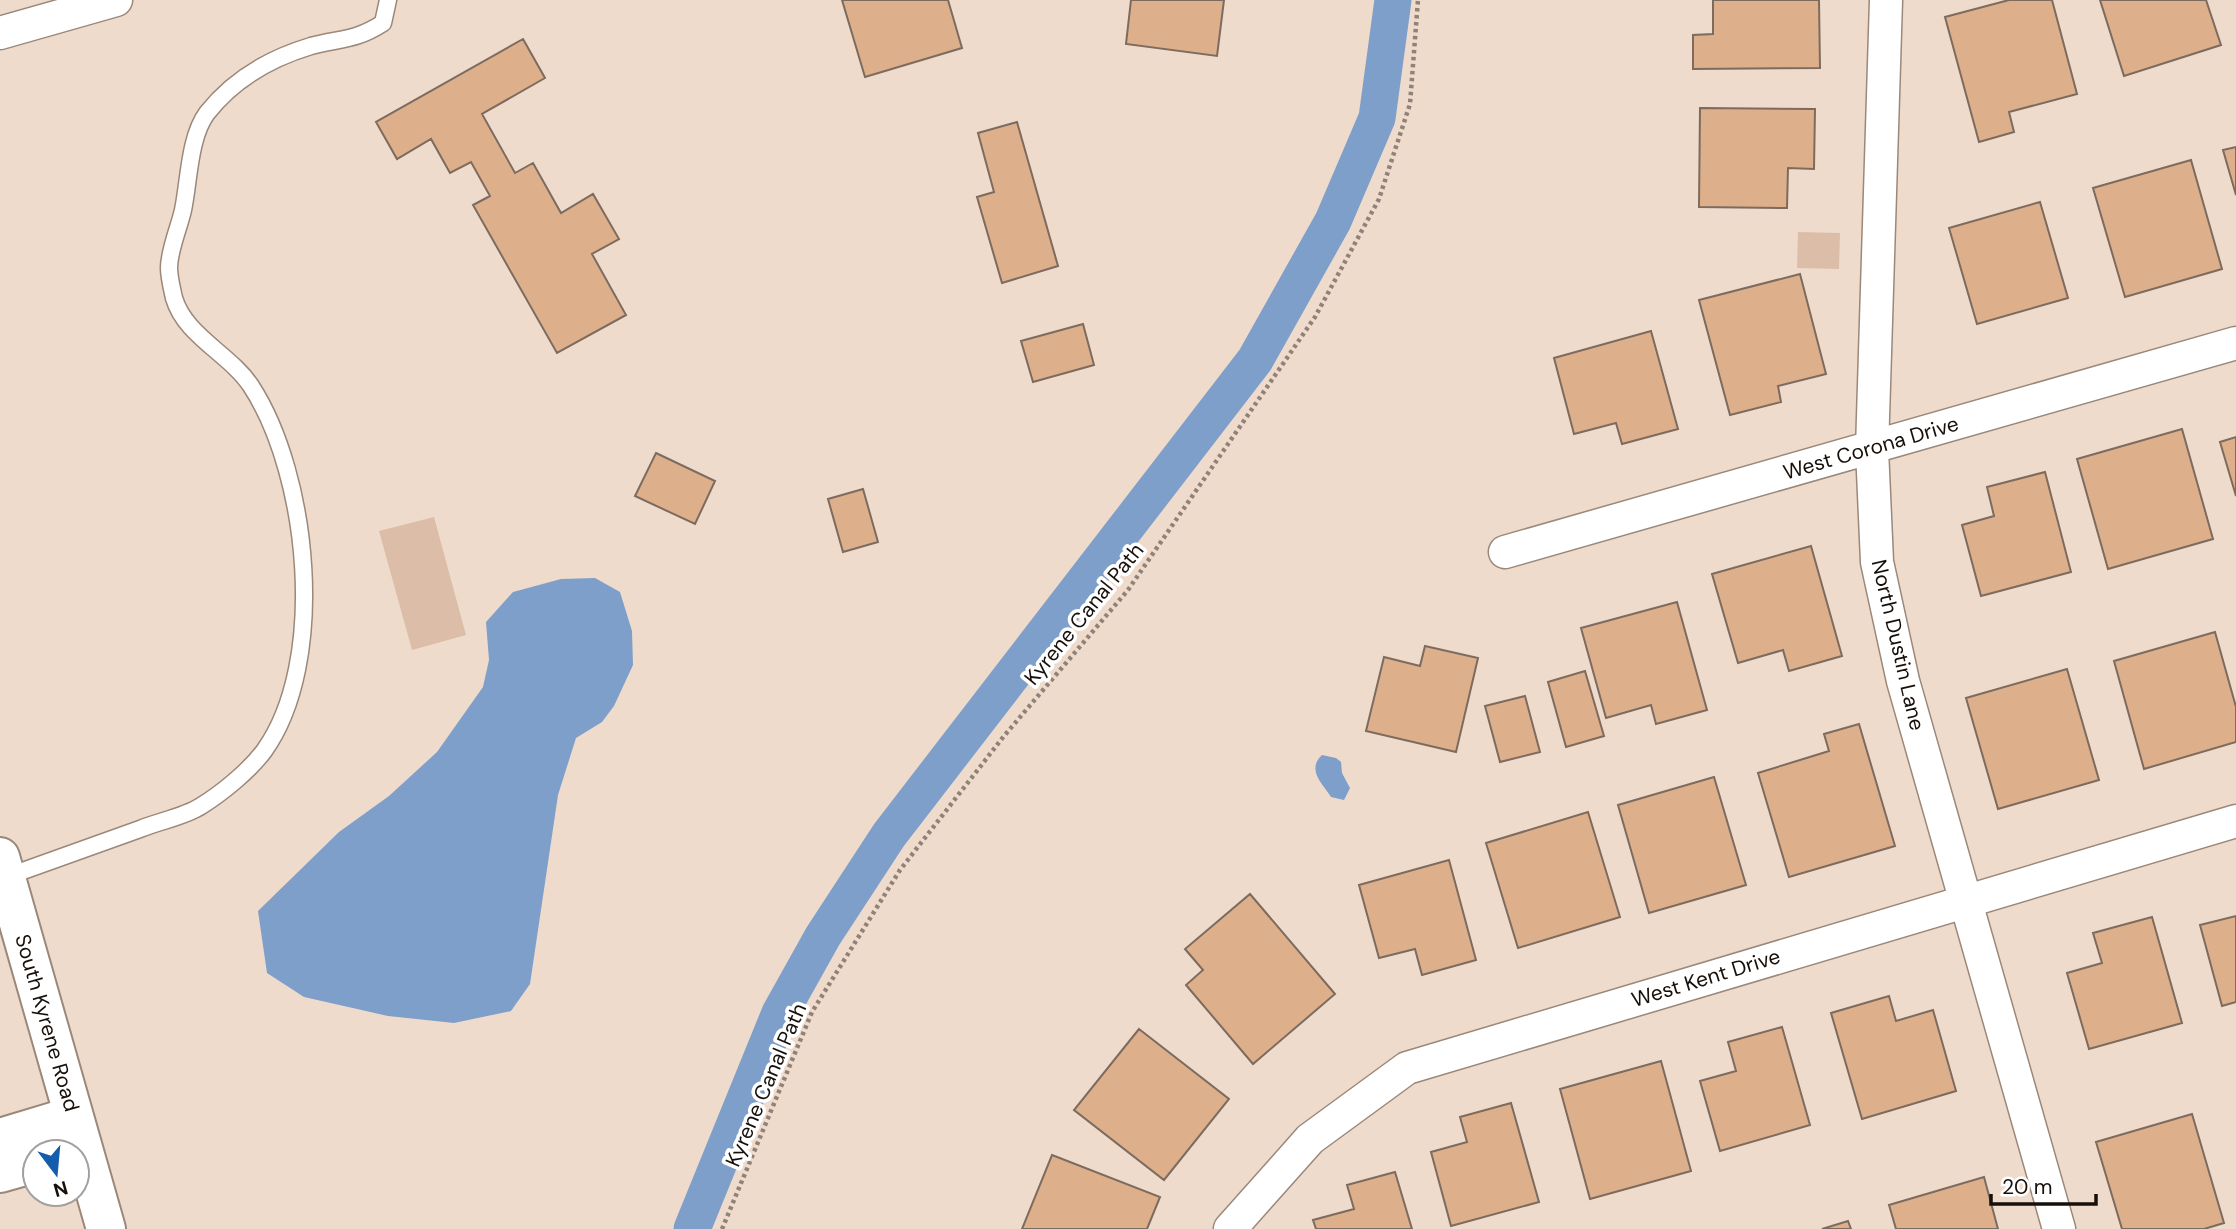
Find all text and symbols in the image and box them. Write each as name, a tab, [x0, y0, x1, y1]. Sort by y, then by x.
street label: West Corona Drive	[1780, 410, 1962, 486]
street label: Kyrene Canal Path	[1018, 537, 1150, 691]
street label: North Dustin Lane	[1865, 557, 1931, 733]
street label: South Kyrene Road	[8, 931, 86, 1115]
street label: West Kent Drive	[1628, 942, 1784, 1014]
street label: Kyrene Canal Path	[719, 999, 813, 1171]
north arrow	[21, 1138, 91, 1208]
scale bar	[1991, 1162, 2096, 1206]
text: 20 m	[2002, 1173, 2053, 1201]
text: N	[50, 1175, 71, 1203]

